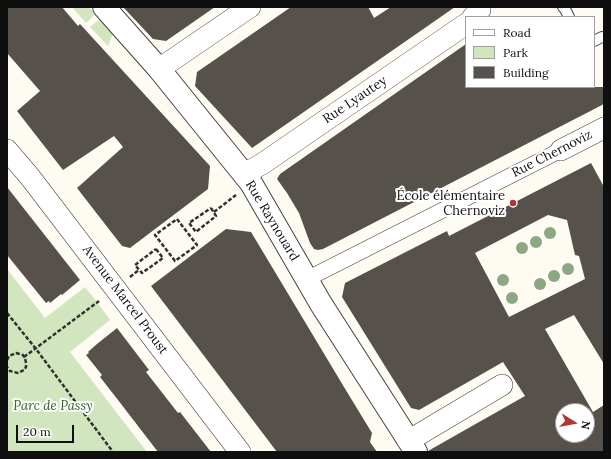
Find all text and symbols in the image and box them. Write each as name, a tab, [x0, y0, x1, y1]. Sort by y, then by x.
legend	[465, 16, 595, 88]
text: Road	[503, 25, 531, 40]
text: Park	[503, 45, 528, 60]
text: Building	[503, 65, 549, 80]
street label: Rue Lyautey	[320, 73, 390, 127]
street label: Rue Chernoviz	[509, 127, 595, 181]
street label: Rue Raynouard	[242, 178, 302, 264]
place label: École élémentaire Chernoviz	[396, 188, 505, 219]
marker: École élémentaire Chernoviz	[508, 198, 518, 208]
street label: Avenue Marcel Proust	[79, 242, 171, 358]
park label: Parc de Passy	[13, 398, 93, 414]
north arrow	[555, 403, 595, 443]
scale bar	[18, 417, 76, 443]
text: N	[578, 420, 593, 431]
text: 20 m	[23, 424, 51, 439]

